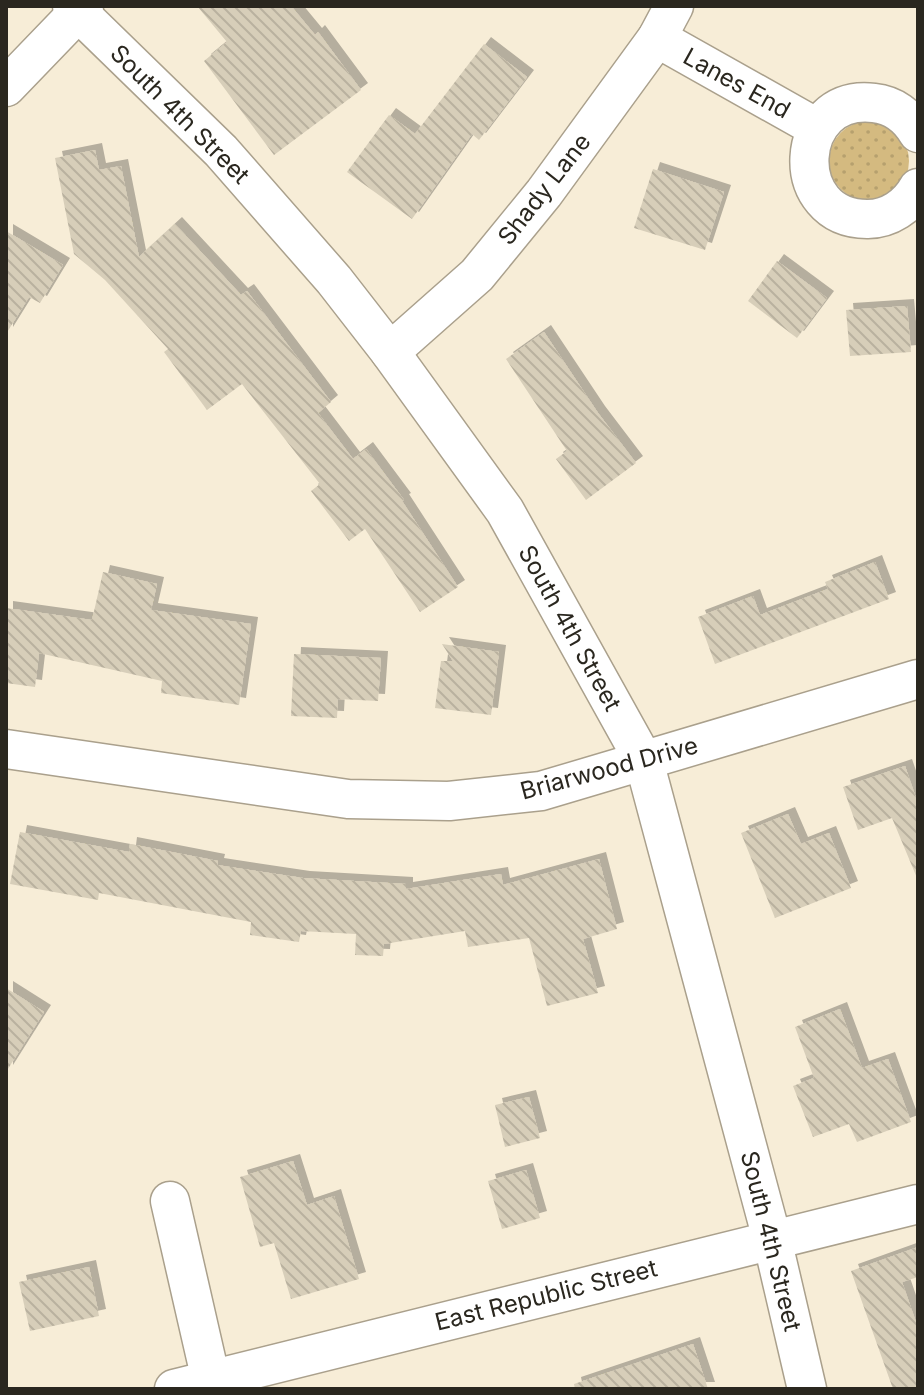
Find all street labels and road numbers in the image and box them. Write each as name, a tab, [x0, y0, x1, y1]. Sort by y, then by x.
street label: South 4th Street	[104, 38, 256, 190]
street label: Lanes End	[678, 42, 796, 124]
street label: Shady Lane	[492, 128, 596, 250]
street label: South 4th Street	[513, 540, 628, 716]
street label: Briarwood Drive	[517, 730, 701, 806]
street label: South 4th Street	[735, 1148, 807, 1334]
street label: East Republic Street	[432, 1253, 660, 1337]

